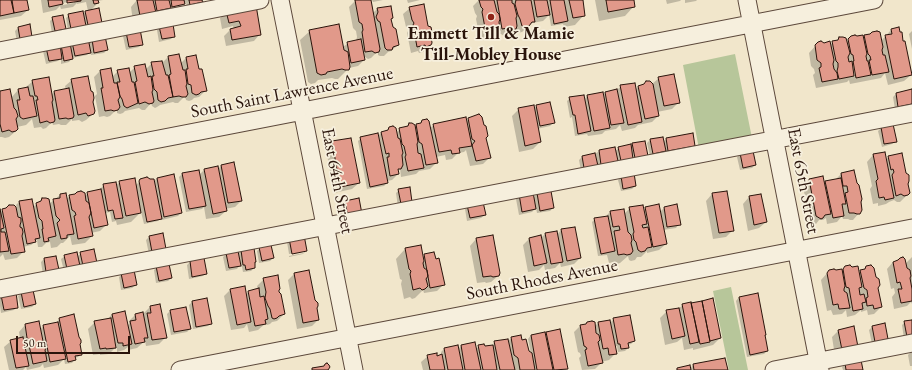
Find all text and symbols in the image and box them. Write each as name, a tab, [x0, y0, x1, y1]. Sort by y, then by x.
marker: Emmett Till & Mamie Till-Mobley House	[486, 12, 496, 22]
place label: Emmett Till & Mamie Till-Mobley House	[408, 23, 574, 66]
street label: South Saint Lawrence Avenue	[189, 63, 395, 123]
street label: East 64th Street	[316, 126, 358, 236]
street label: East 65th Street	[782, 126, 824, 236]
street label: South Rhodes Avenue	[465, 255, 619, 305]
scale bar	[18, 328, 132, 354]
text: 50 m	[23, 335, 46, 351]

